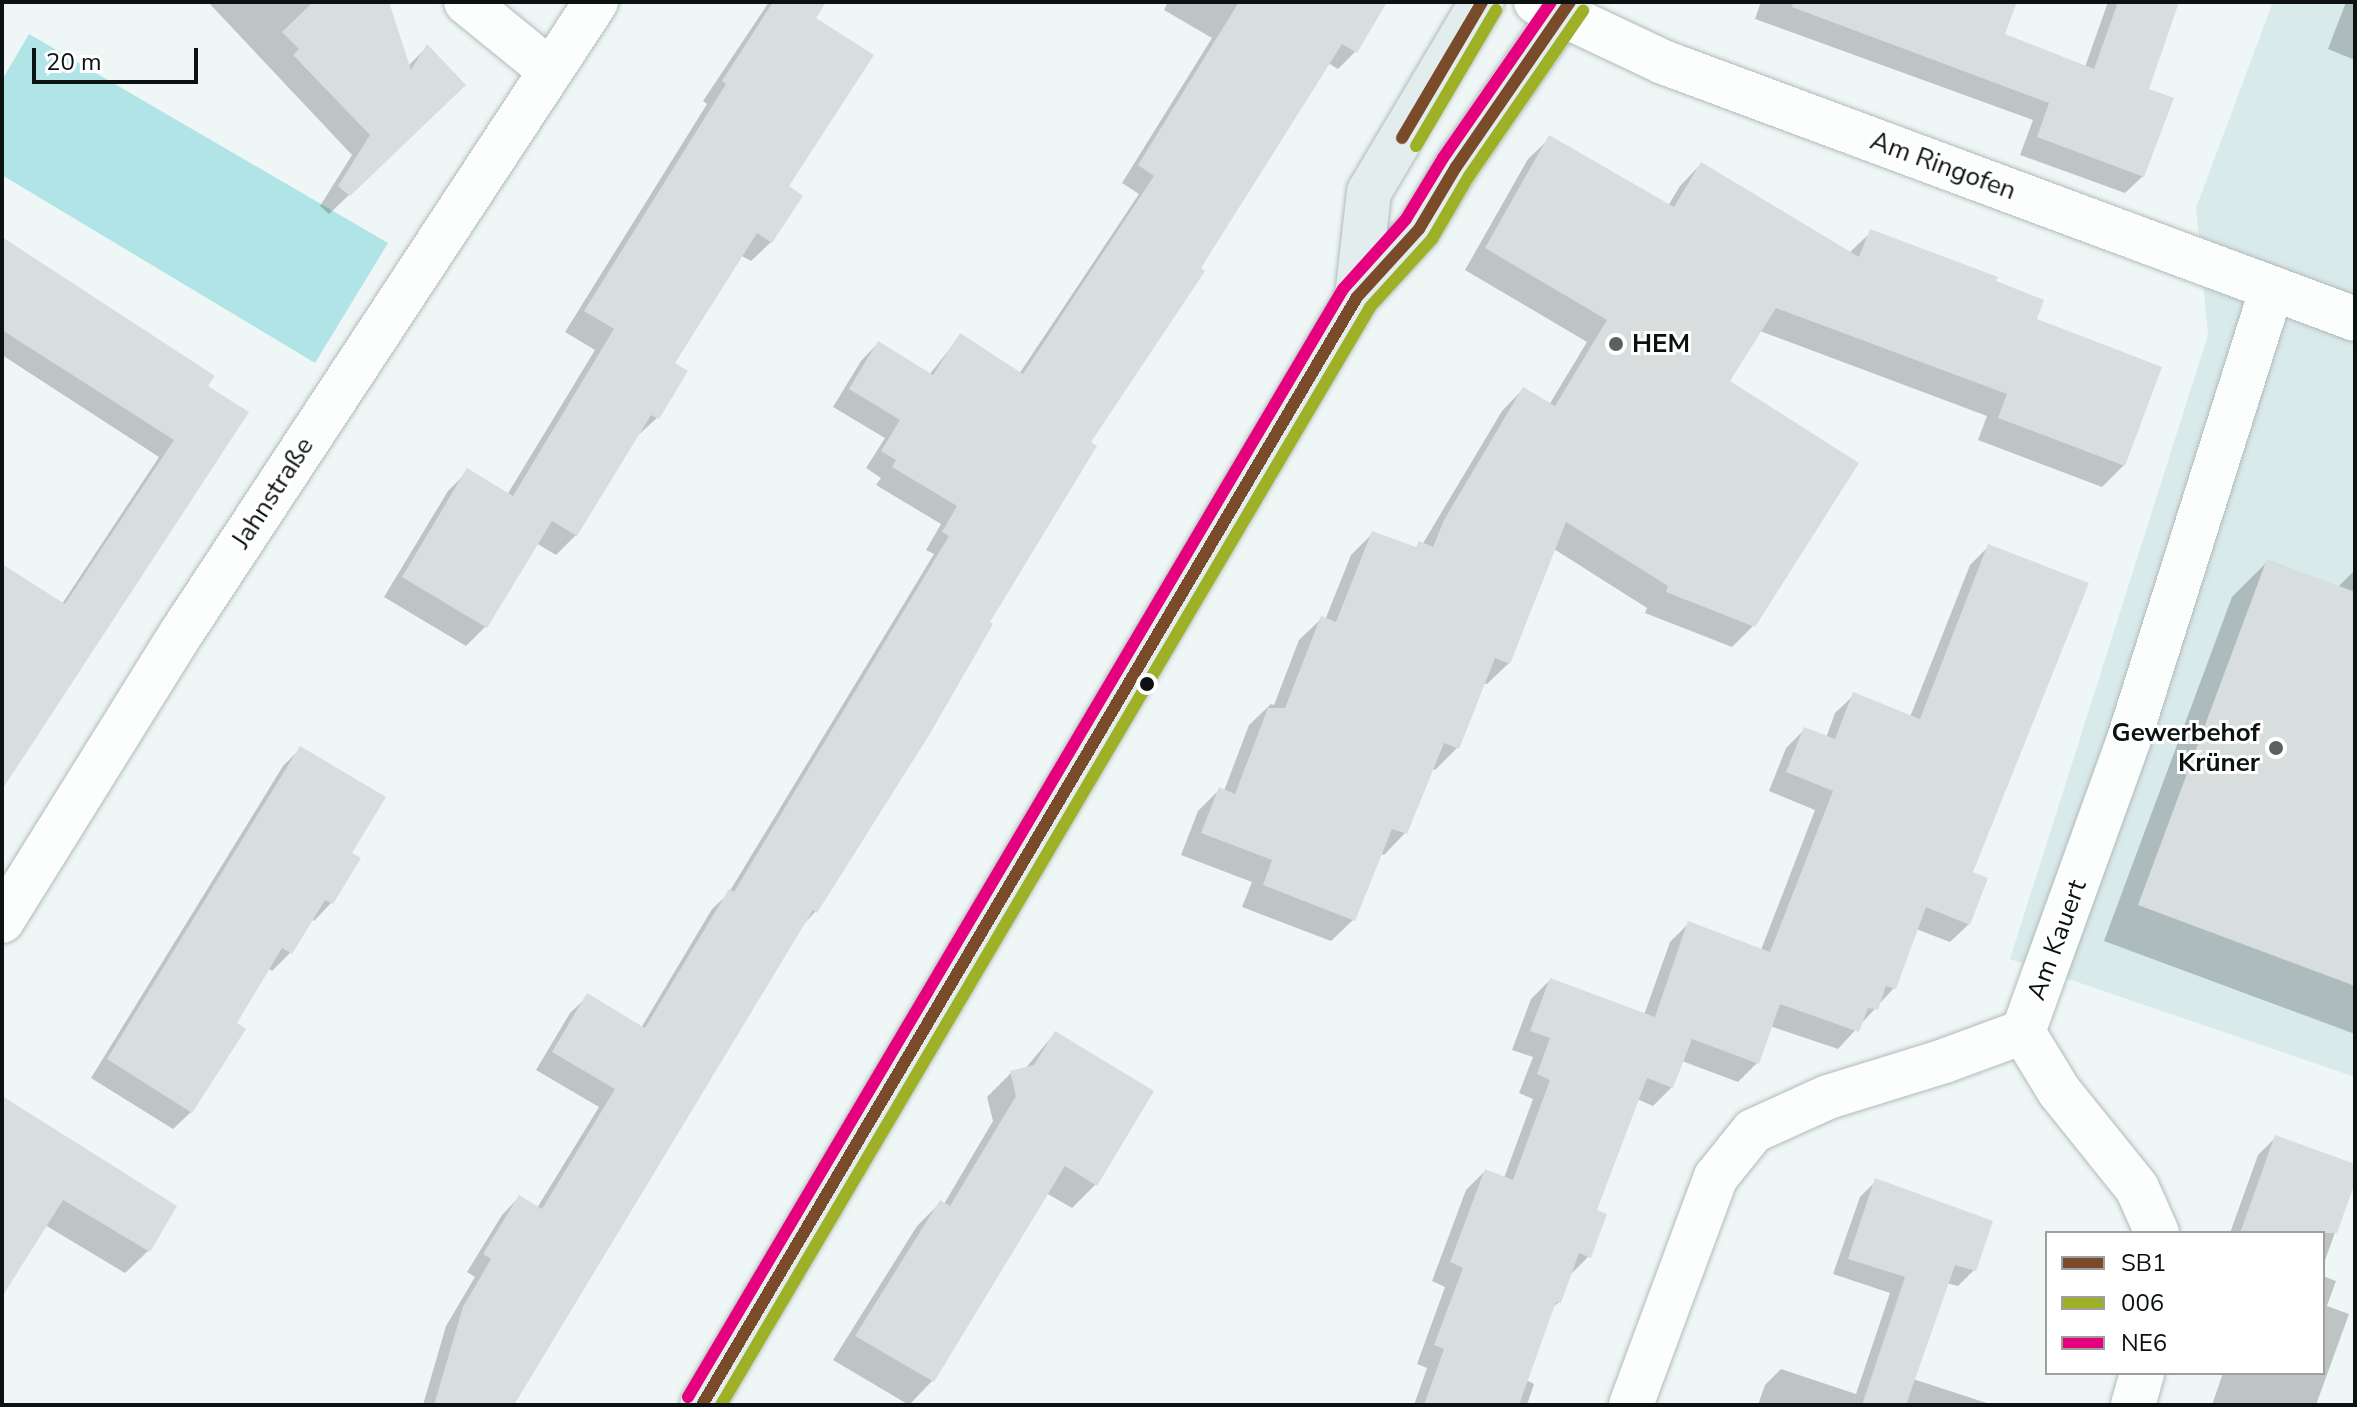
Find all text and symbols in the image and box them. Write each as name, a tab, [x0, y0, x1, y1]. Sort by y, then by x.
scale bar	[36, 32, 202, 82]
text: 20 m	[46, 46, 102, 78]
street label: Am Ringofen	[1866, 125, 2020, 207]
place label: HEM	[1632, 328, 1690, 360]
marker: HEM	[1607, 335, 1625, 353]
street label: Jahnstraße	[226, 432, 320, 554]
unlabelled marker	[1139, 676, 1155, 692]
place label: Gewerbehof Krüner	[2112, 717, 2260, 778]
marker: Gewerbehof Krüner	[2267, 739, 2285, 757]
street label: Am Kauert	[2021, 876, 2093, 1004]
legend	[2045, 1231, 2325, 1375]
text: SB1	[2121, 1247, 2166, 1279]
text: 006	[2121, 1287, 2164, 1319]
text: NE6	[2121, 1327, 2167, 1359]

